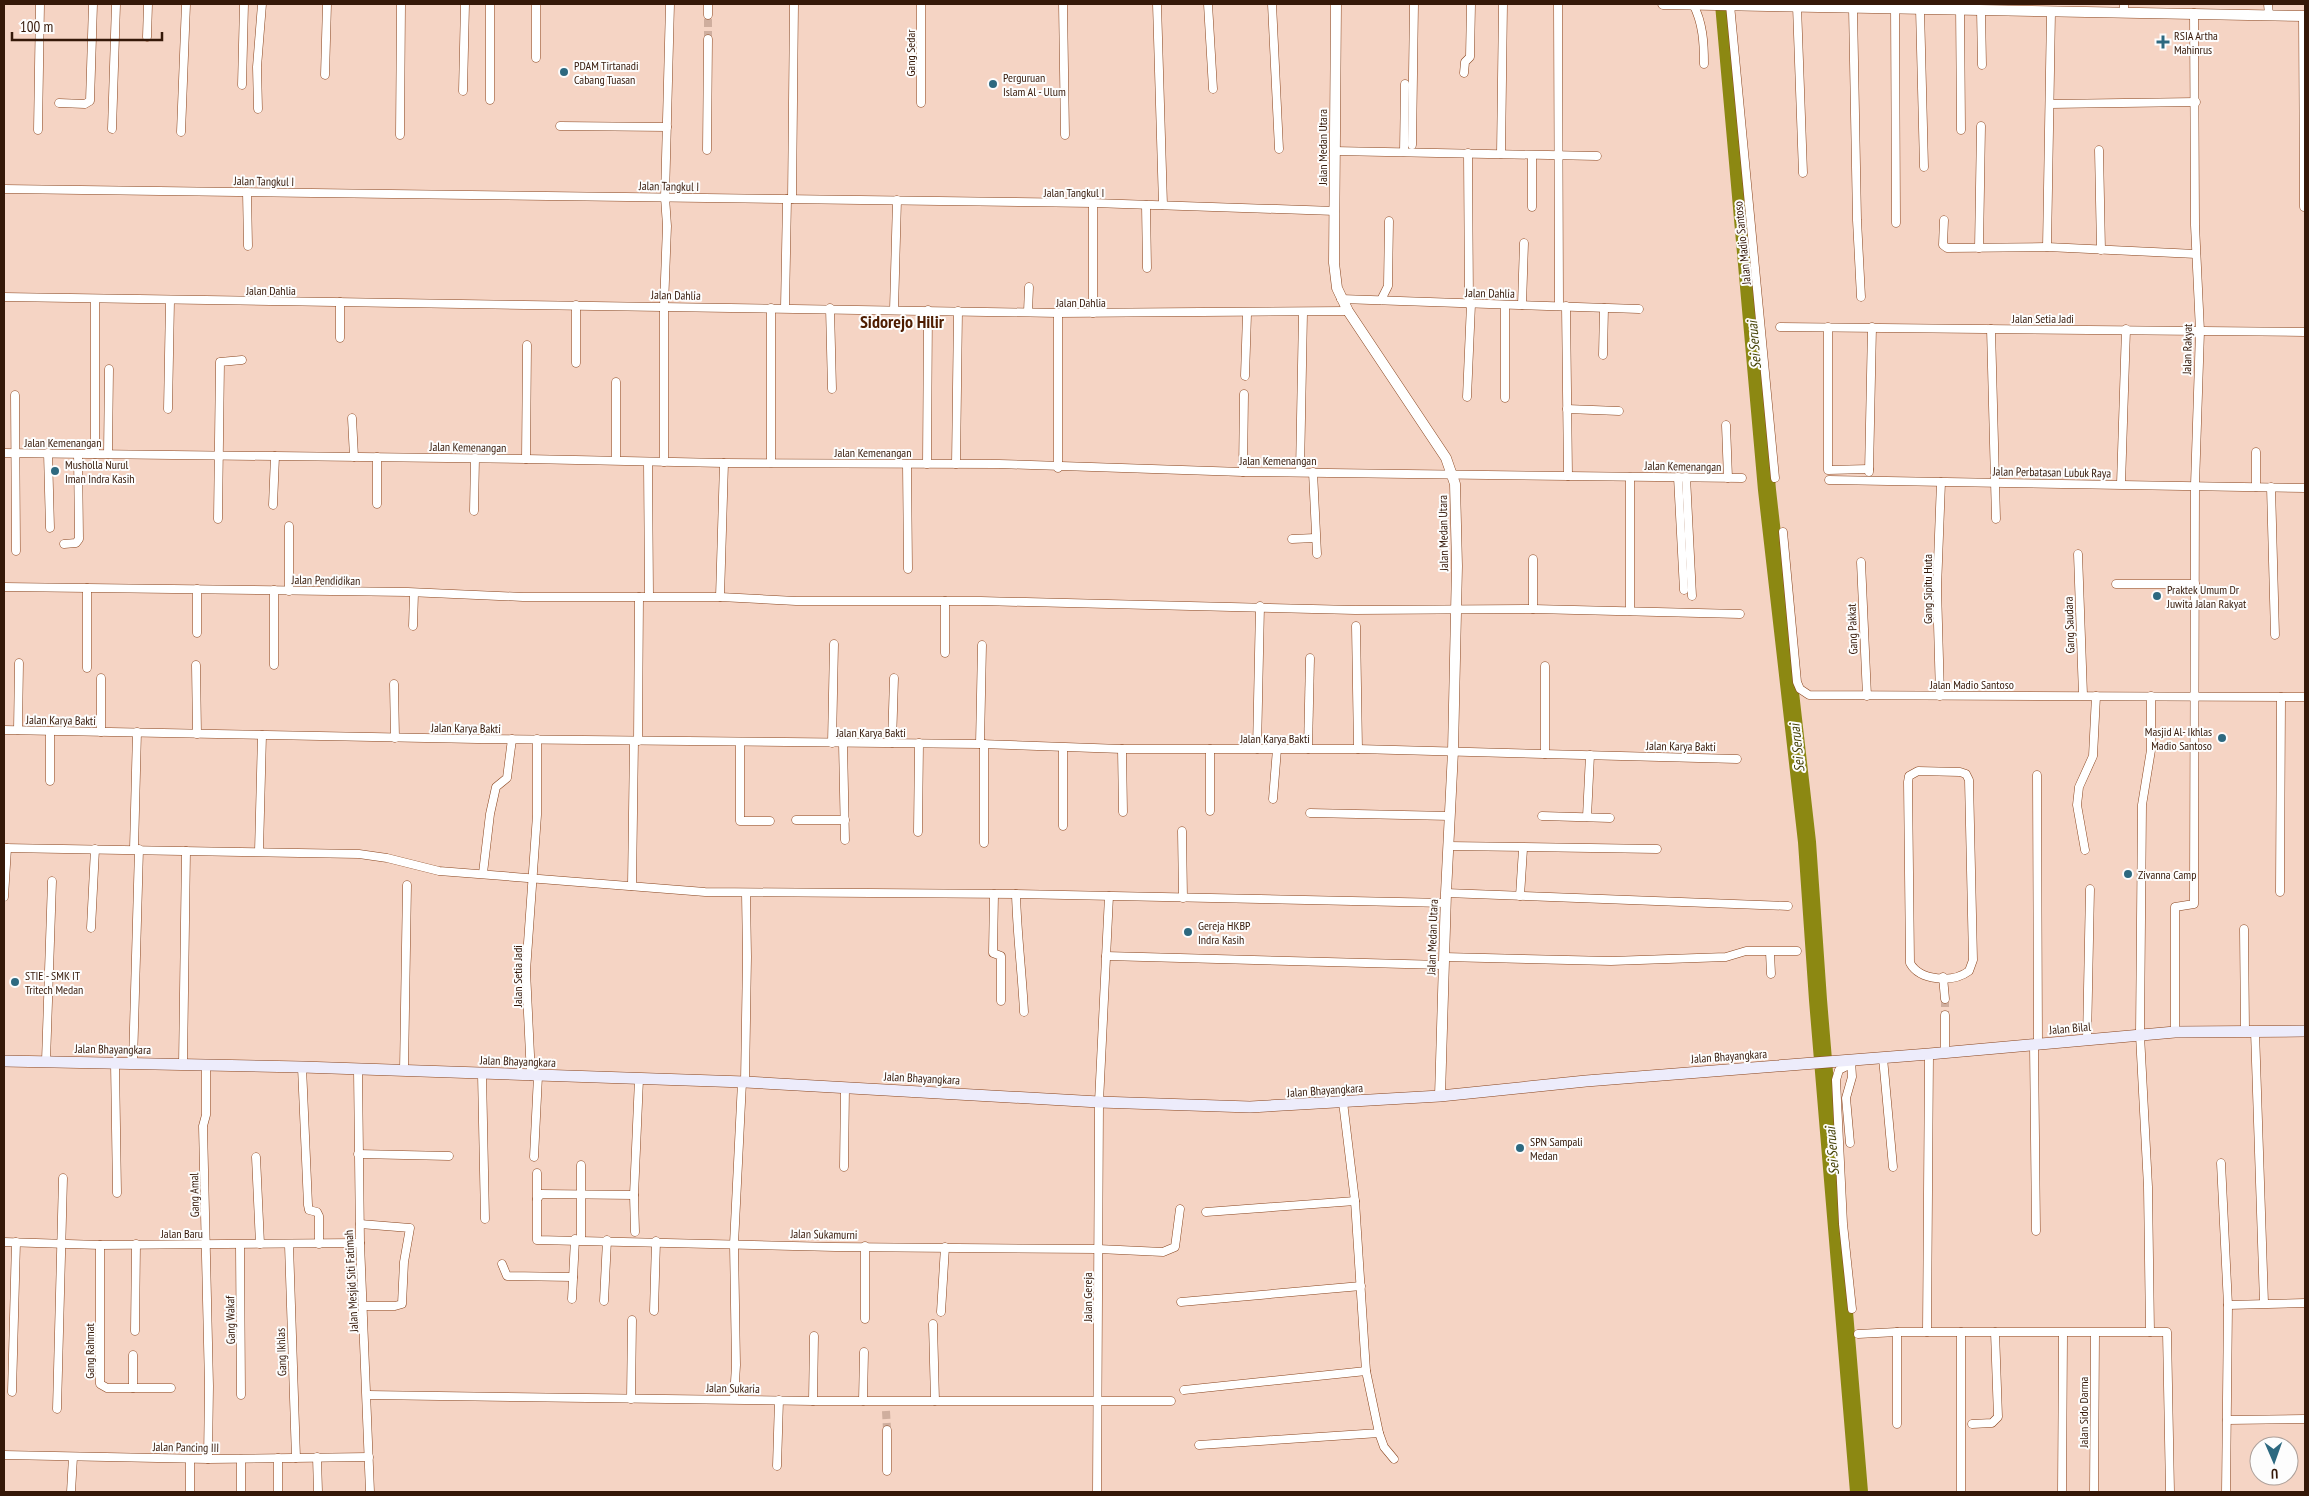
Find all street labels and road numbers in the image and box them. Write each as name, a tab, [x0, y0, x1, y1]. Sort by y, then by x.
street label: Gang Sedar	[903, 29, 918, 77]
street label: Jalan Medan Utara	[1315, 109, 1330, 186]
street label: Jalan Tangkul I	[233, 173, 294, 189]
street label: Jalan Tangkul I	[638, 178, 699, 194]
street label: Jalan Tangkul I	[1043, 185, 1104, 200]
street label: Jalan Madio Santoso	[1730, 200, 1754, 287]
street label: Jalan Dahlia	[245, 283, 296, 298]
street label: Jalan Dahlia	[1464, 285, 1515, 301]
street label: Jalan Dahlia	[650, 287, 701, 303]
street label: Jalan Dahlia	[1055, 295, 1106, 310]
street label: Jalan Setia Jadi	[2011, 311, 2074, 326]
street label: Jalan Rakyat	[2179, 323, 2195, 376]
street label: Jalan Kemenangan	[24, 435, 101, 450]
street label: Jalan Kemenangan	[428, 439, 507, 455]
street label: Jalan Kemenangan	[834, 445, 911, 460]
street label: Jalan Kemenangan	[1239, 453, 1316, 468]
street label: Jalan Kemenangan	[1643, 458, 1722, 474]
street label: Jalan Perbatasan Lubuk Raya	[1992, 463, 2112, 481]
street label: Jalan Medan Utara	[1435, 495, 1451, 572]
street label: Gang Sipitu Huta	[1920, 554, 1935, 624]
street label: Jalan Pendidikan	[291, 572, 360, 588]
street label: Gang Saudara	[2061, 596, 2077, 654]
street label: Gang Pakkat	[1844, 603, 1860, 655]
street label: Jalan Madio Santoso	[1929, 677, 2014, 692]
street label: Jalan Karya Bakti	[25, 712, 96, 728]
street label: Jalan Karya Bakti	[430, 720, 501, 736]
street label: Jalan Karya Bakti	[835, 725, 906, 740]
street label: Jalan Karya Bakti	[1239, 731, 1310, 746]
street label: Jalan Karya Bakti	[1645, 738, 1716, 754]
street label: Jalan Medan Utara	[1423, 899, 1441, 976]
street label: Jalan Setia Jadi	[510, 945, 525, 1008]
street label: Jalan Bilal	[2048, 1019, 2092, 1037]
street label: Jalan Bhayangkara	[74, 1041, 151, 1057]
street label: Jalan Bhayangkara	[1690, 1046, 1768, 1066]
street label: Jalan Bhayangkara	[479, 1052, 557, 1070]
street label: Jalan Bhayangkara	[883, 1068, 961, 1087]
street label: Jalan Bhayangkara	[1286, 1080, 1364, 1100]
street label: Gang Amal	[186, 1172, 202, 1217]
street label: Jalan Baru	[160, 1226, 203, 1241]
street label: Jalan Sukamurni	[789, 1226, 858, 1242]
street label: Jalan Mesjid Siti Fatimah	[341, 1229, 361, 1334]
street label: Jalan Gereja	[1080, 1272, 1095, 1323]
street label: Gang Wakaf	[222, 1295, 238, 1344]
street label: Gang Rahmat	[82, 1323, 97, 1379]
street label: Gang Ikhlas	[273, 1328, 289, 1376]
street label: Jalan Sido Darma	[2076, 1376, 2091, 1448]
street label: Jalan Sukaria	[705, 1380, 760, 1396]
street label: Jalan Pancing III	[152, 1439, 219, 1455]

